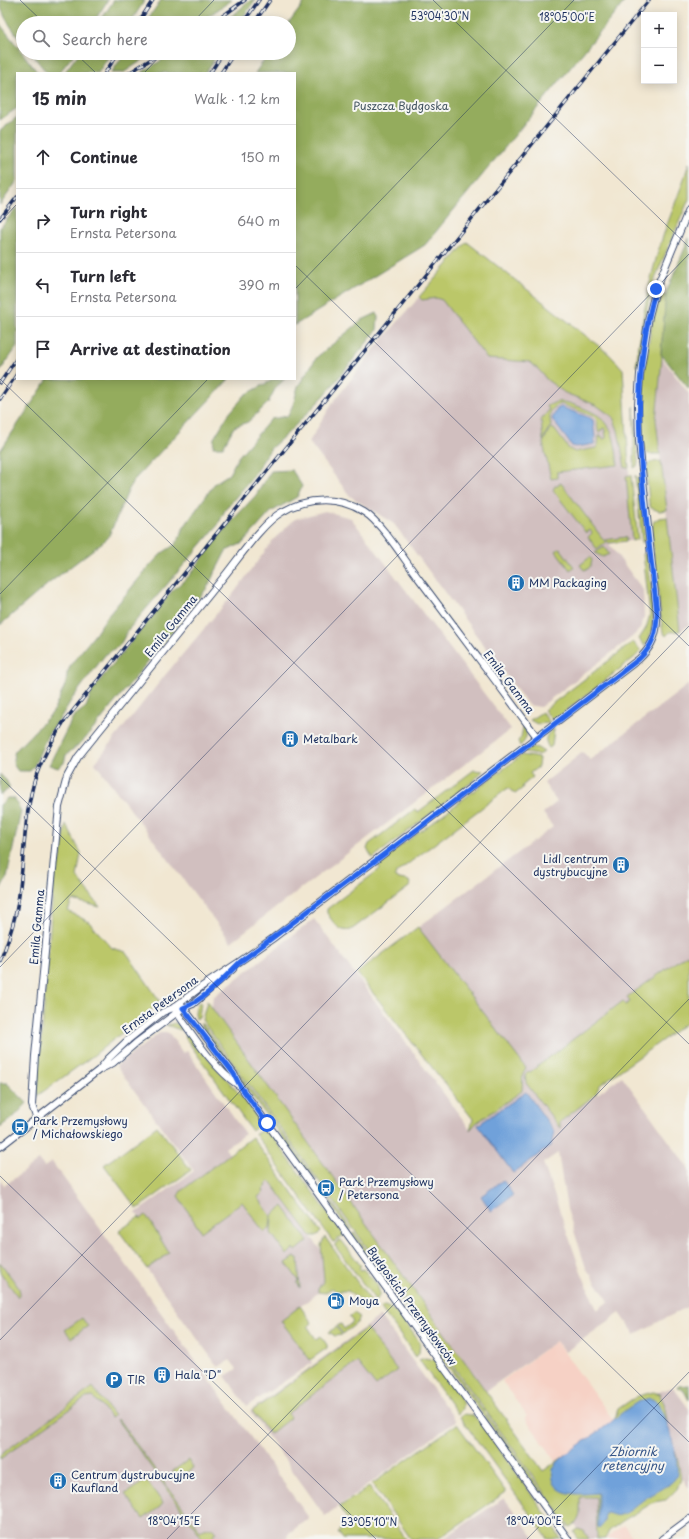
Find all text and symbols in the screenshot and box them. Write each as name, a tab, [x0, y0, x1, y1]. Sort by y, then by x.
text: 53°04'30"N	[411, 8, 470, 23]
text: 18°05'00"E	[539, 9, 595, 24]
map controls	[641, 12, 677, 84]
button: +	[641, 12, 677, 48]
search box	[16, 16, 296, 60]
icon: search	[30, 27, 52, 49]
text: Search here	[62, 27, 148, 50]
button: −	[641, 48, 677, 84]
text: 15 min	[32, 85, 87, 111]
text: Walk · 1.2 km	[194, 89, 280, 108]
park label: Puszcza Bydgoska	[353, 97, 449, 114]
text: Continue	[70, 145, 138, 168]
icon: ahead	[32, 146, 54, 168]
text: 150 m	[241, 147, 280, 166]
text: Turn right	[70, 200, 147, 223]
icon: right	[32, 210, 54, 232]
text: 640 m	[237, 211, 280, 230]
text: Ernsta Petersona	[70, 223, 177, 242]
text: Turn left	[70, 264, 136, 287]
icon: left	[32, 274, 54, 296]
text: 390 m	[238, 275, 280, 294]
route end	[647, 280, 665, 298]
text: Ernsta Petersona	[70, 287, 177, 306]
text: Arrive at destination	[70, 337, 231, 360]
icon: arrive	[32, 338, 54, 360]
building icon: MM Packaging	[506, 573, 526, 593]
place label: MM Packaging	[529, 574, 607, 591]
street label: Emila Gamma	[140, 591, 201, 660]
street label: Emila Gamma	[480, 646, 539, 717]
building icon: Metalbark	[280, 729, 300, 749]
place label: Metalbark	[303, 730, 358, 747]
place label: Lidl centrum dystrybucyjne	[533, 850, 608, 880]
building icon: Lidl centrum dystrybucyjne	[611, 855, 631, 875]
street label: Emila Gamma	[25, 888, 48, 965]
street label: Ernsta Petersona	[118, 971, 201, 1038]
place label: Park Przemysłowy / Michałowskiego	[33, 1112, 128, 1142]
route start	[258, 1114, 276, 1132]
bus stop icon: Park Przemysłowy / Michałowskiego	[10, 1117, 30, 1137]
place label: Park Przemysłowy / Petersona	[339, 1173, 434, 1203]
bus stop icon: Park Przemysłowy / Petersona	[316, 1178, 336, 1198]
street label: Bydgoskich Przemysłowców	[363, 1243, 462, 1369]
fuel station icon: Moya	[326, 1291, 346, 1311]
place label: Moya	[349, 1292, 379, 1309]
building icon: Hala "D"	[152, 1365, 172, 1385]
place label: Hala "D"	[175, 1366, 221, 1383]
parking icon: TIR	[104, 1370, 124, 1390]
place label: TIR	[127, 1371, 145, 1388]
water label: Zbiornik retencyjny	[602, 1442, 665, 1474]
place label: Centrum dystrubucyjne Kaufland	[71, 1466, 195, 1496]
building icon: Centrum dystrubucyjne Kaufland	[48, 1471, 68, 1491]
text: 18°04'15"E	[148, 1513, 200, 1528]
text: 18°04'00"E	[506, 1513, 562, 1528]
text: 53°05'10"N	[341, 1514, 397, 1529]

